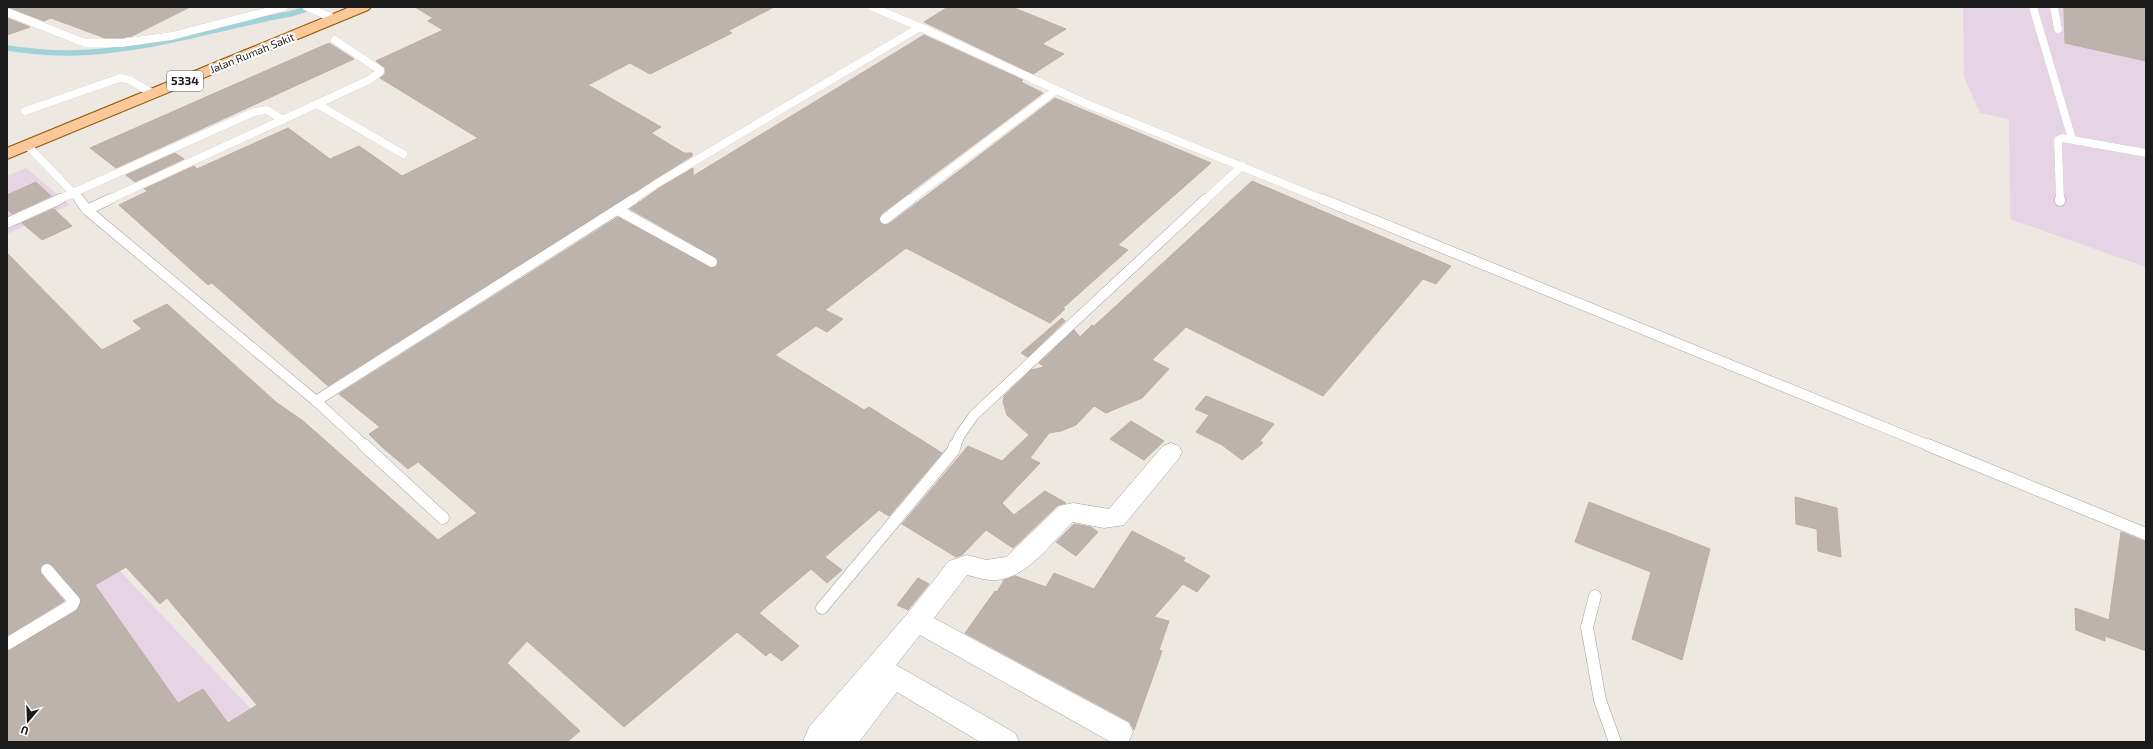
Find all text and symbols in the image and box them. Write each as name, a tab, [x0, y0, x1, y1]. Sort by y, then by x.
street label: Jalan Rumah Sakit	[208, 30, 296, 75]
road number: 5334	[167, 71, 203, 91]
north arrow	[8, 701, 48, 741]
text: U	[19, 724, 30, 738]

